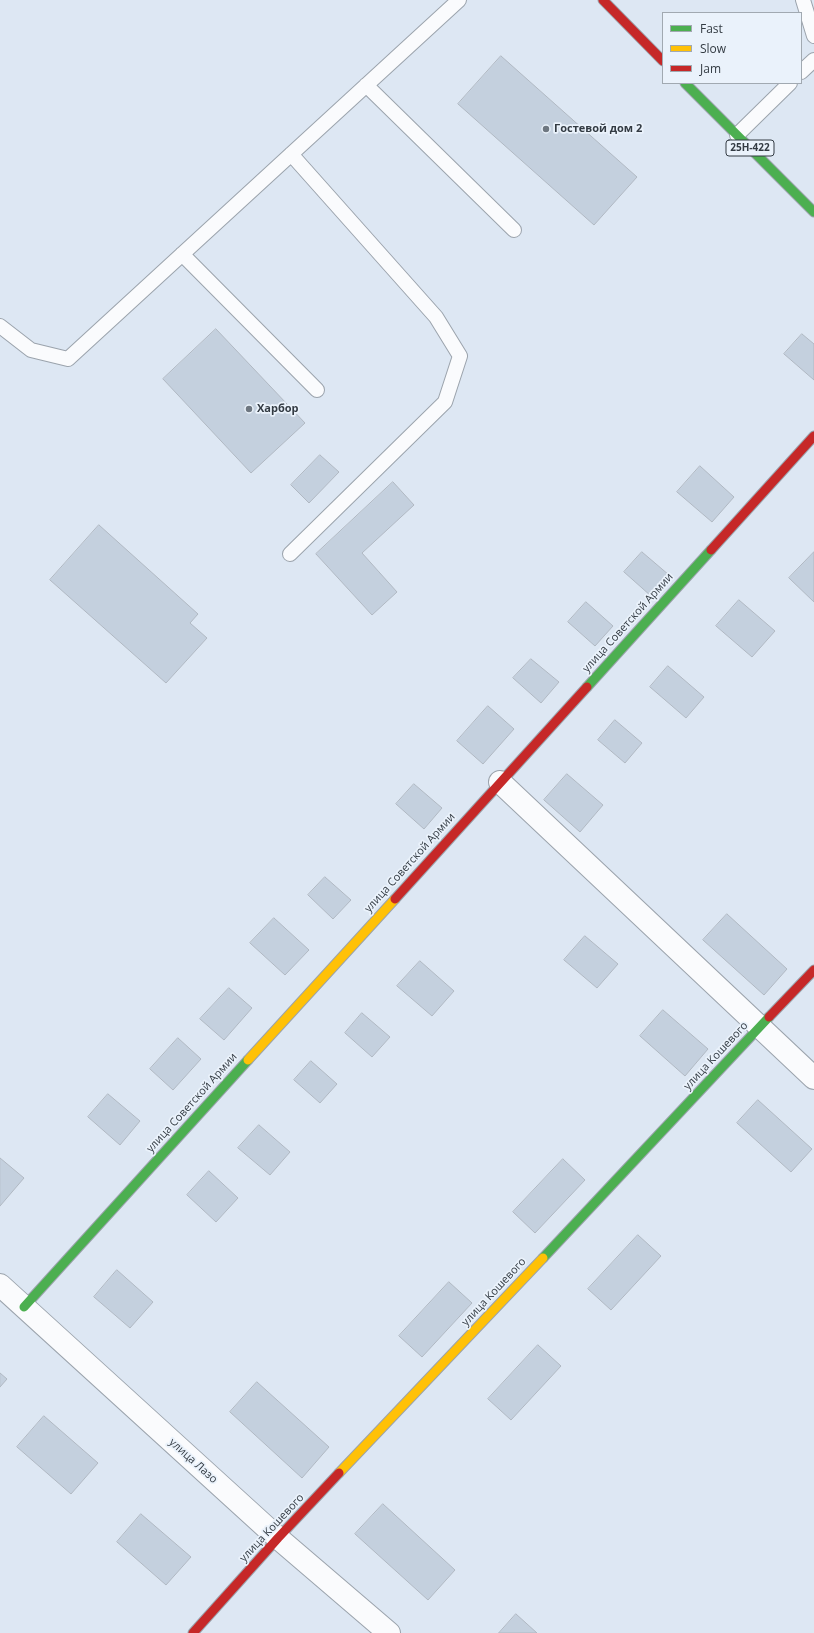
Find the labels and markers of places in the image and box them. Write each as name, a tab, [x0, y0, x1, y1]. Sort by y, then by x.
place label: Гостевой дом 2	[554, 122, 642, 136]
marker: Гостевой дом 2	[541, 124, 551, 134]
place label: Харбор	[257, 402, 299, 416]
marker: Харбор	[244, 404, 254, 414]

